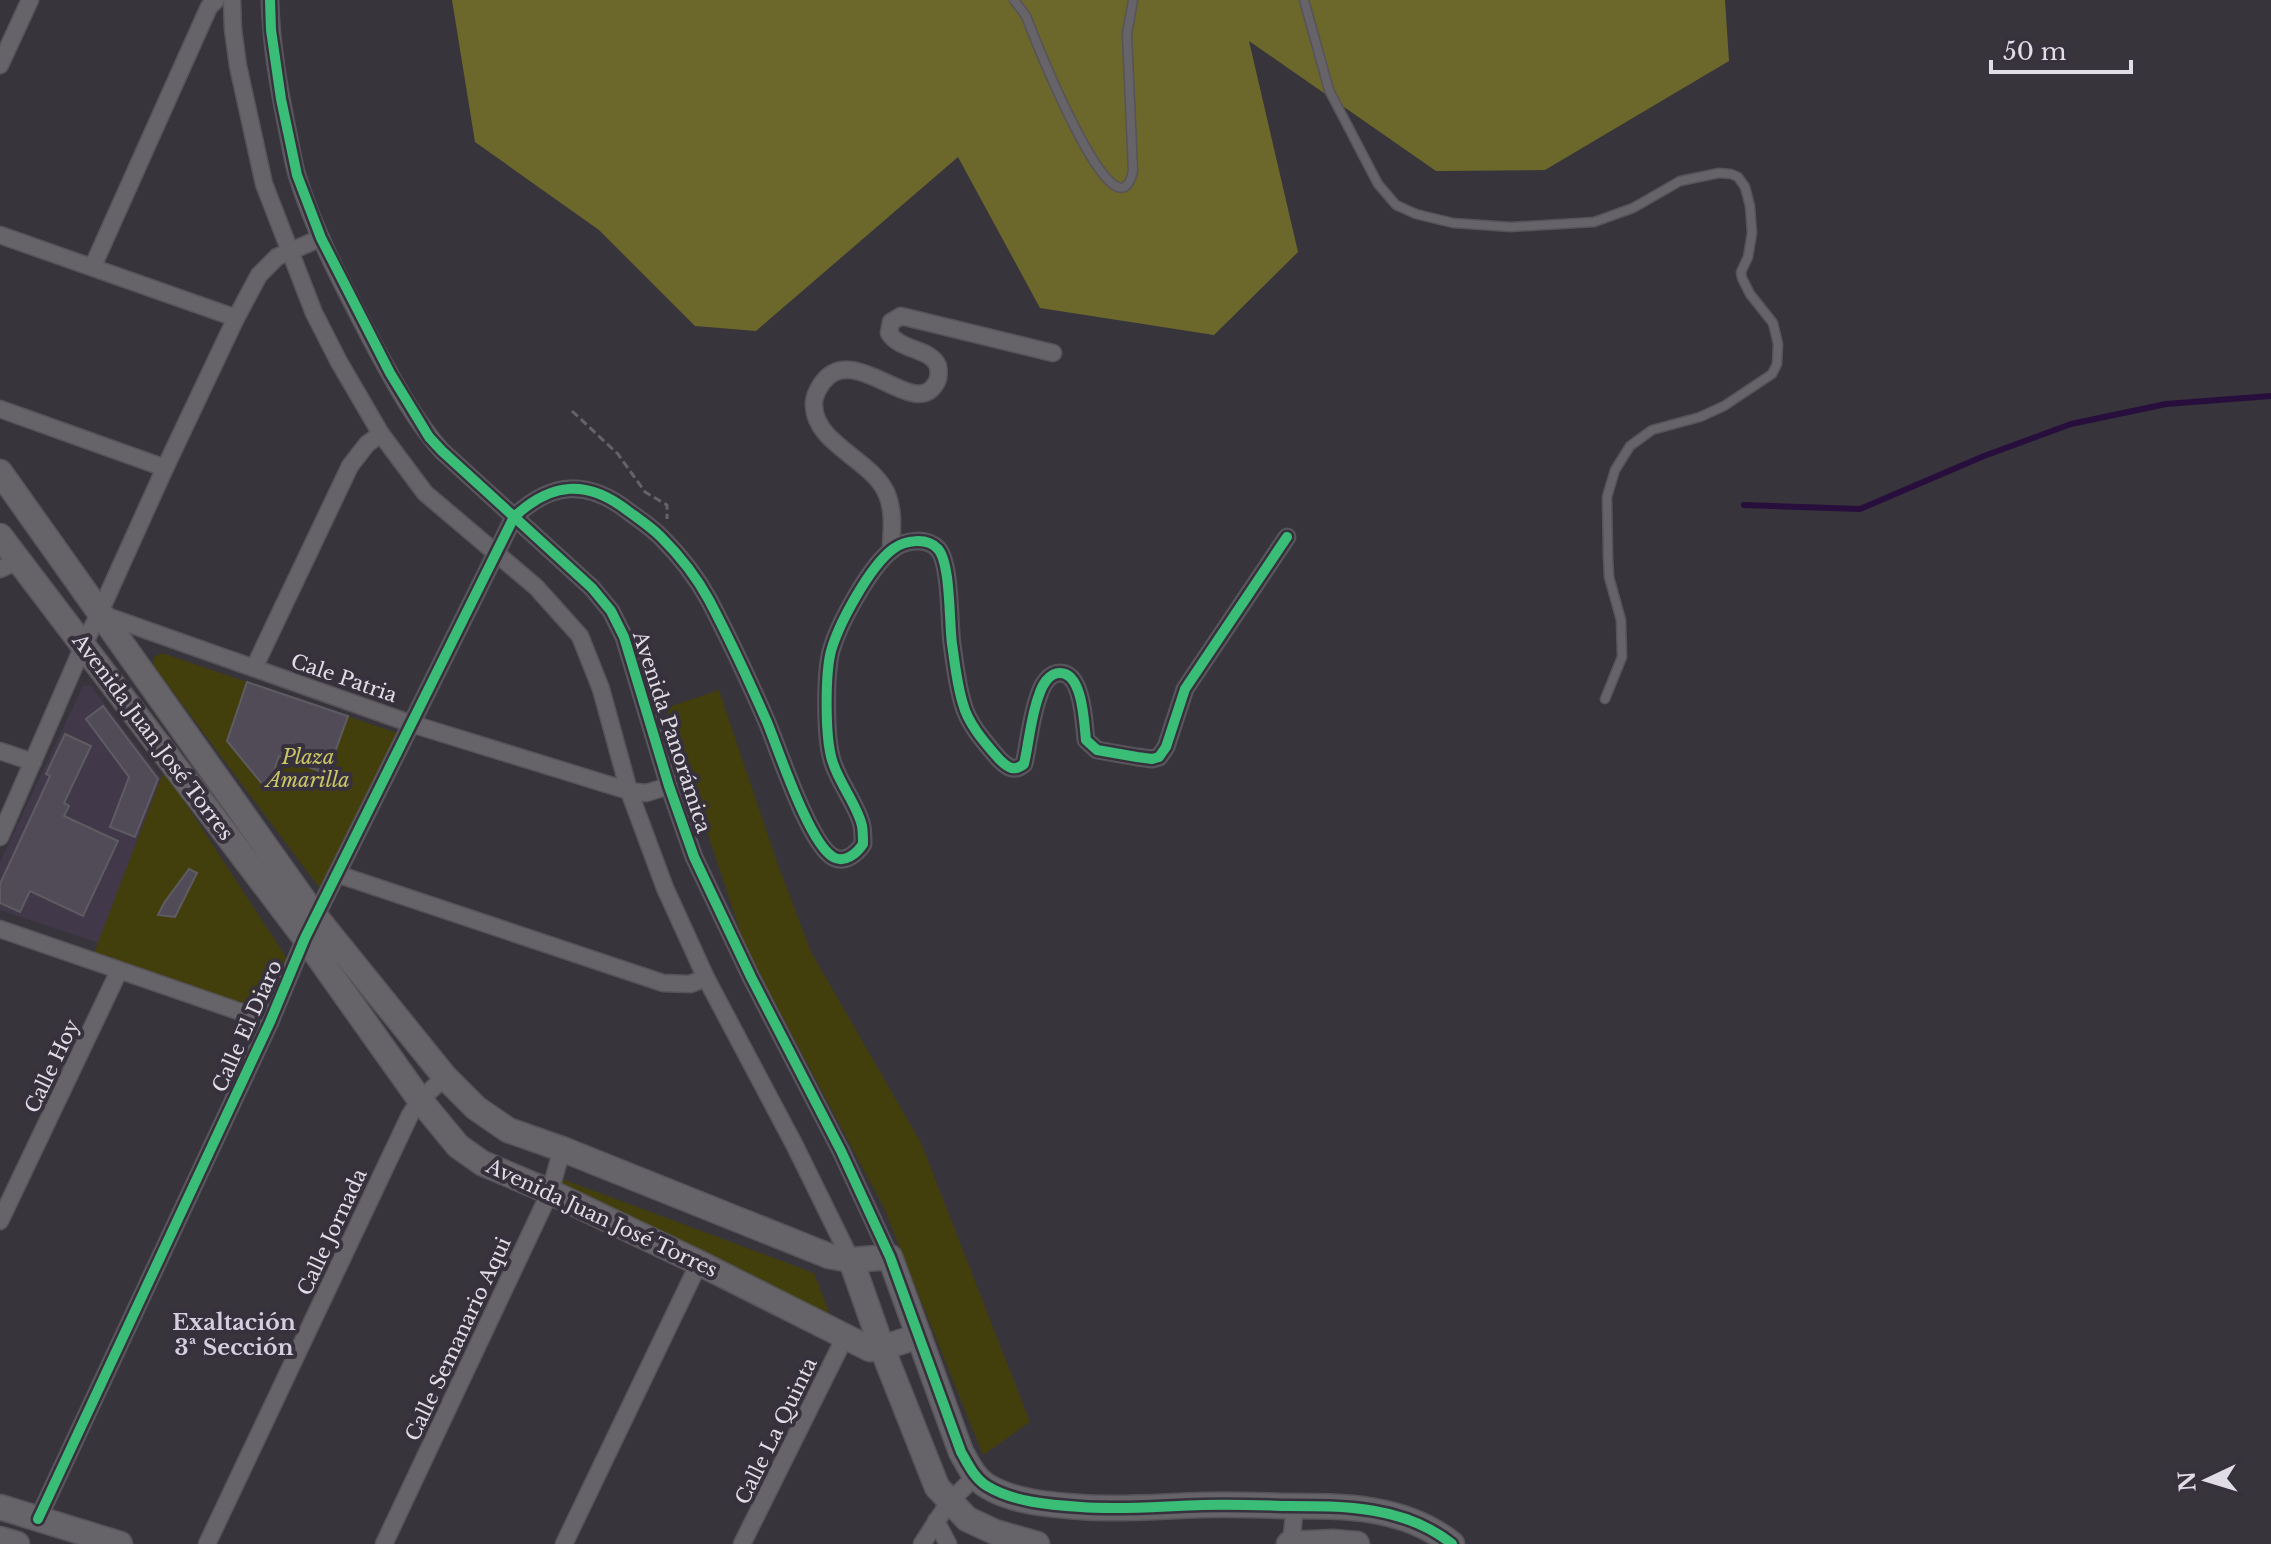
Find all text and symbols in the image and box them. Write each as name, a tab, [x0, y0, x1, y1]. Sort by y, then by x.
scale bar	[1991, 24, 2131, 74]
text: 50 m	[2003, 37, 2067, 66]
street label: Avenida Panorámica	[628, 627, 716, 837]
street label: Avenida Juan José Torres	[67, 628, 238, 845]
street label: Cale Patria	[288, 649, 401, 708]
park label: Plaza Amarilla	[263, 745, 350, 792]
street label: Calle El Diaro	[207, 956, 287, 1096]
street label: Calle Hoy	[20, 1015, 84, 1117]
street label: Avenida Juan José Torres	[482, 1153, 721, 1282]
street label: Calle Jornada	[292, 1164, 372, 1299]
street label: Calle Semanario Aqui	[400, 1233, 516, 1445]
district label: Exaltación 3ª Sección	[172, 1309, 296, 1361]
street label: Calle La Quinta	[730, 1353, 822, 1508]
north arrow	[2167, 1440, 2247, 1520]
text: N	[2173, 1470, 2202, 1493]

